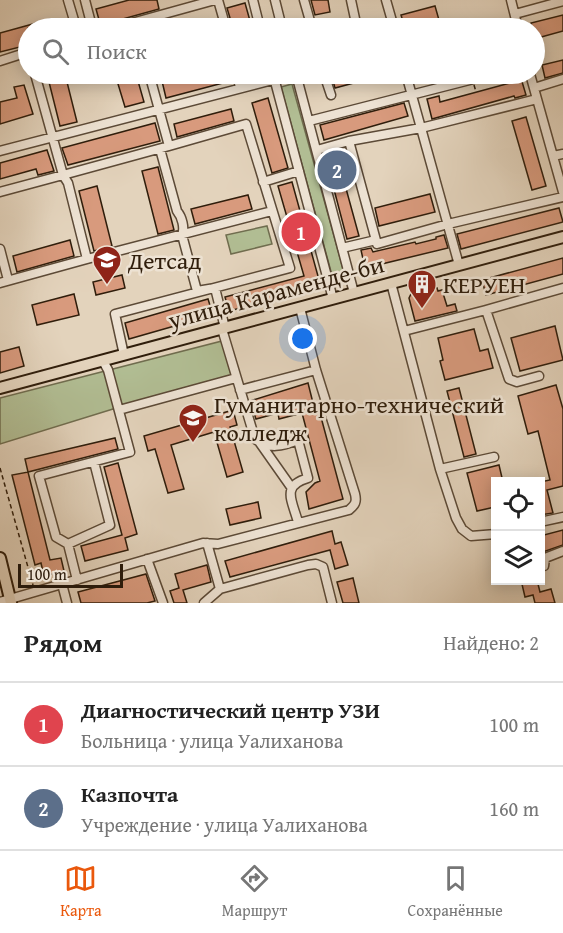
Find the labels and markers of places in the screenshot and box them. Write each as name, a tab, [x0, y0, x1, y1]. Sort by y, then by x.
pin: 2	[318, 148, 356, 192]
pin: 1	[282, 210, 320, 254]
place label: Детсад	[127, 243, 201, 278]
school or university icon: Детсад	[91, 244, 123, 286]
place label: КЕРУЕН	[443, 267, 526, 302]
building icon: КЕРУЕН	[406, 268, 438, 310]
place label: Гуманитарно-технический колледж	[214, 387, 504, 450]
school or university icon: Гуманитарно-технический колледж	[177, 402, 209, 444]

